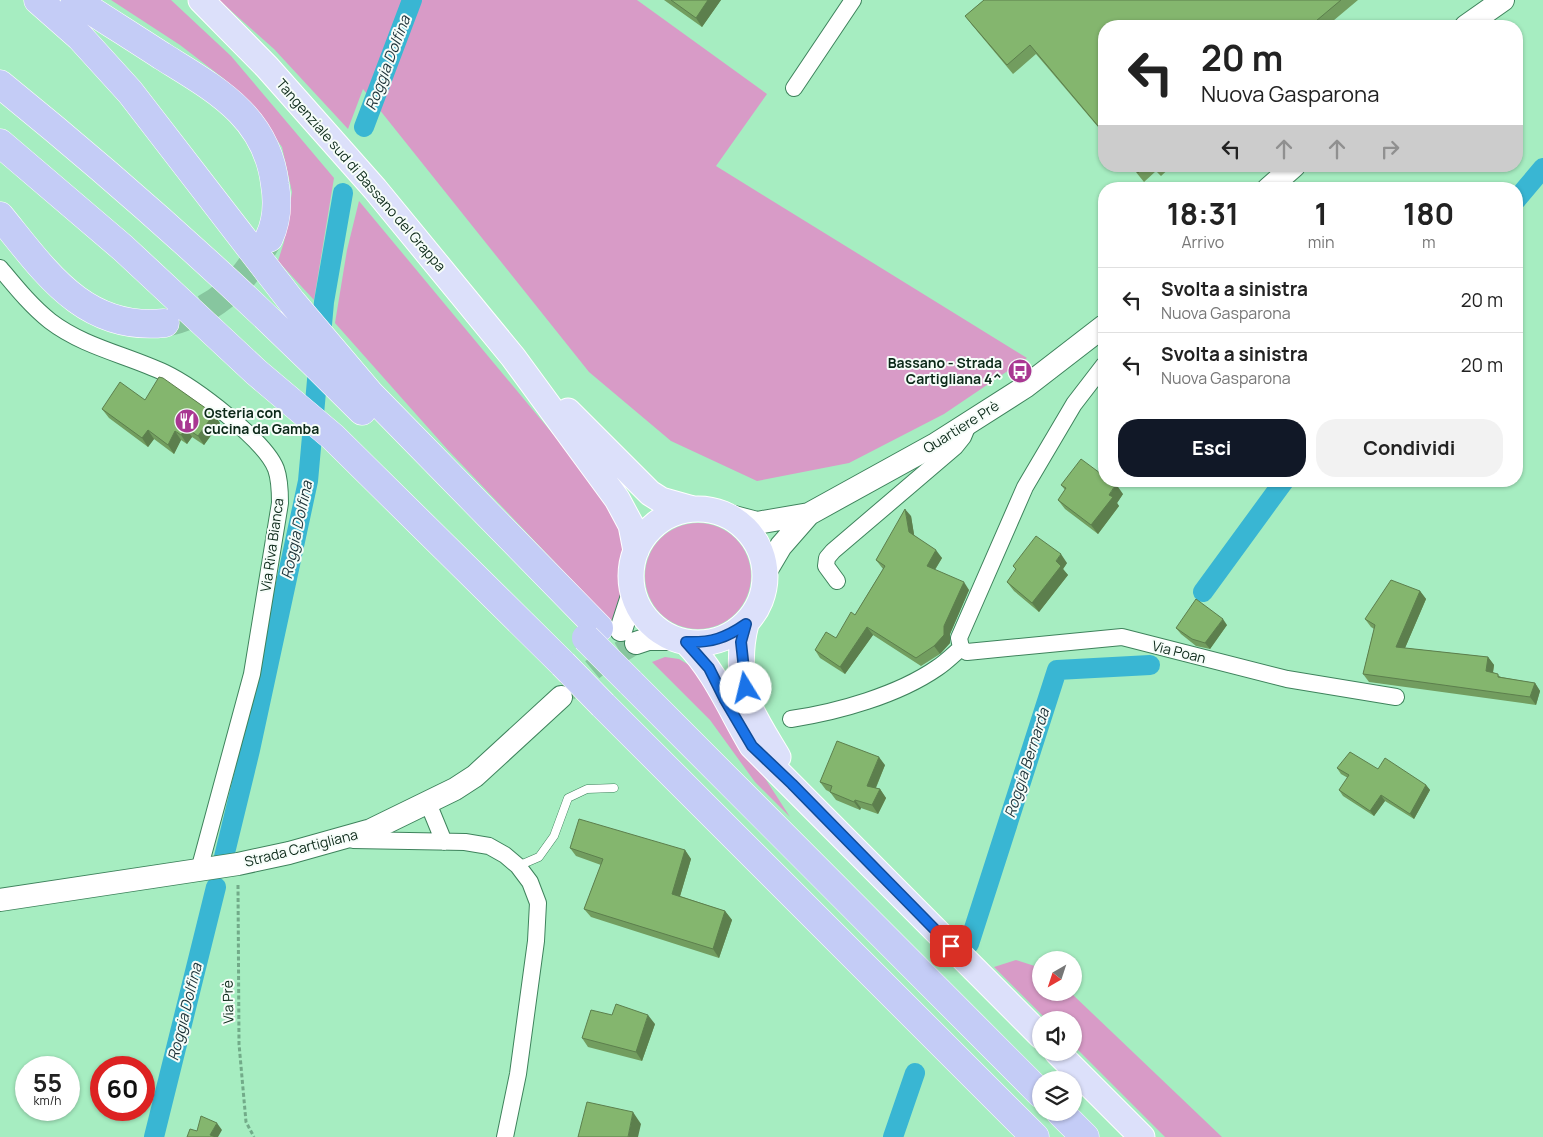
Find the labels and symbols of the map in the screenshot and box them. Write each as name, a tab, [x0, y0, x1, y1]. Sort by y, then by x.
water label: Roggia Dolfina	[360, 12, 415, 113]
street label: Tangenziale sud di Bassano del Grappa	[272, 74, 450, 275]
place label: Bassano - Strada Cartigliana 4^	[888, 353, 1002, 388]
bus stop icon: Bassano - Strada Cartigliana 4^	[1007, 358, 1033, 384]
street label: Quartiere Prè	[919, 396, 1002, 457]
place label: Osteria con cucina da Gamba	[204, 403, 319, 438]
restaurant icon: Osteria con cucina da Gamba	[174, 408, 200, 434]
water label: Roggia Dolfina	[276, 478, 317, 581]
street label: Via Riva Bianca	[256, 497, 288, 593]
street label: Via Poan	[1150, 636, 1208, 667]
position arrow	[719, 661, 771, 713]
water label: Roggia Bernarda	[999, 705, 1054, 820]
street label: Strada Cartigliana	[242, 824, 359, 871]
pin	[930, 925, 972, 967]
north arrow	[1032, 951, 1082, 1001]
water label: Roggia Dolfina	[162, 960, 207, 1063]
street label: Via Prè	[218, 980, 237, 1024]
speed limit sign: 60	[90, 1056, 155, 1121]

